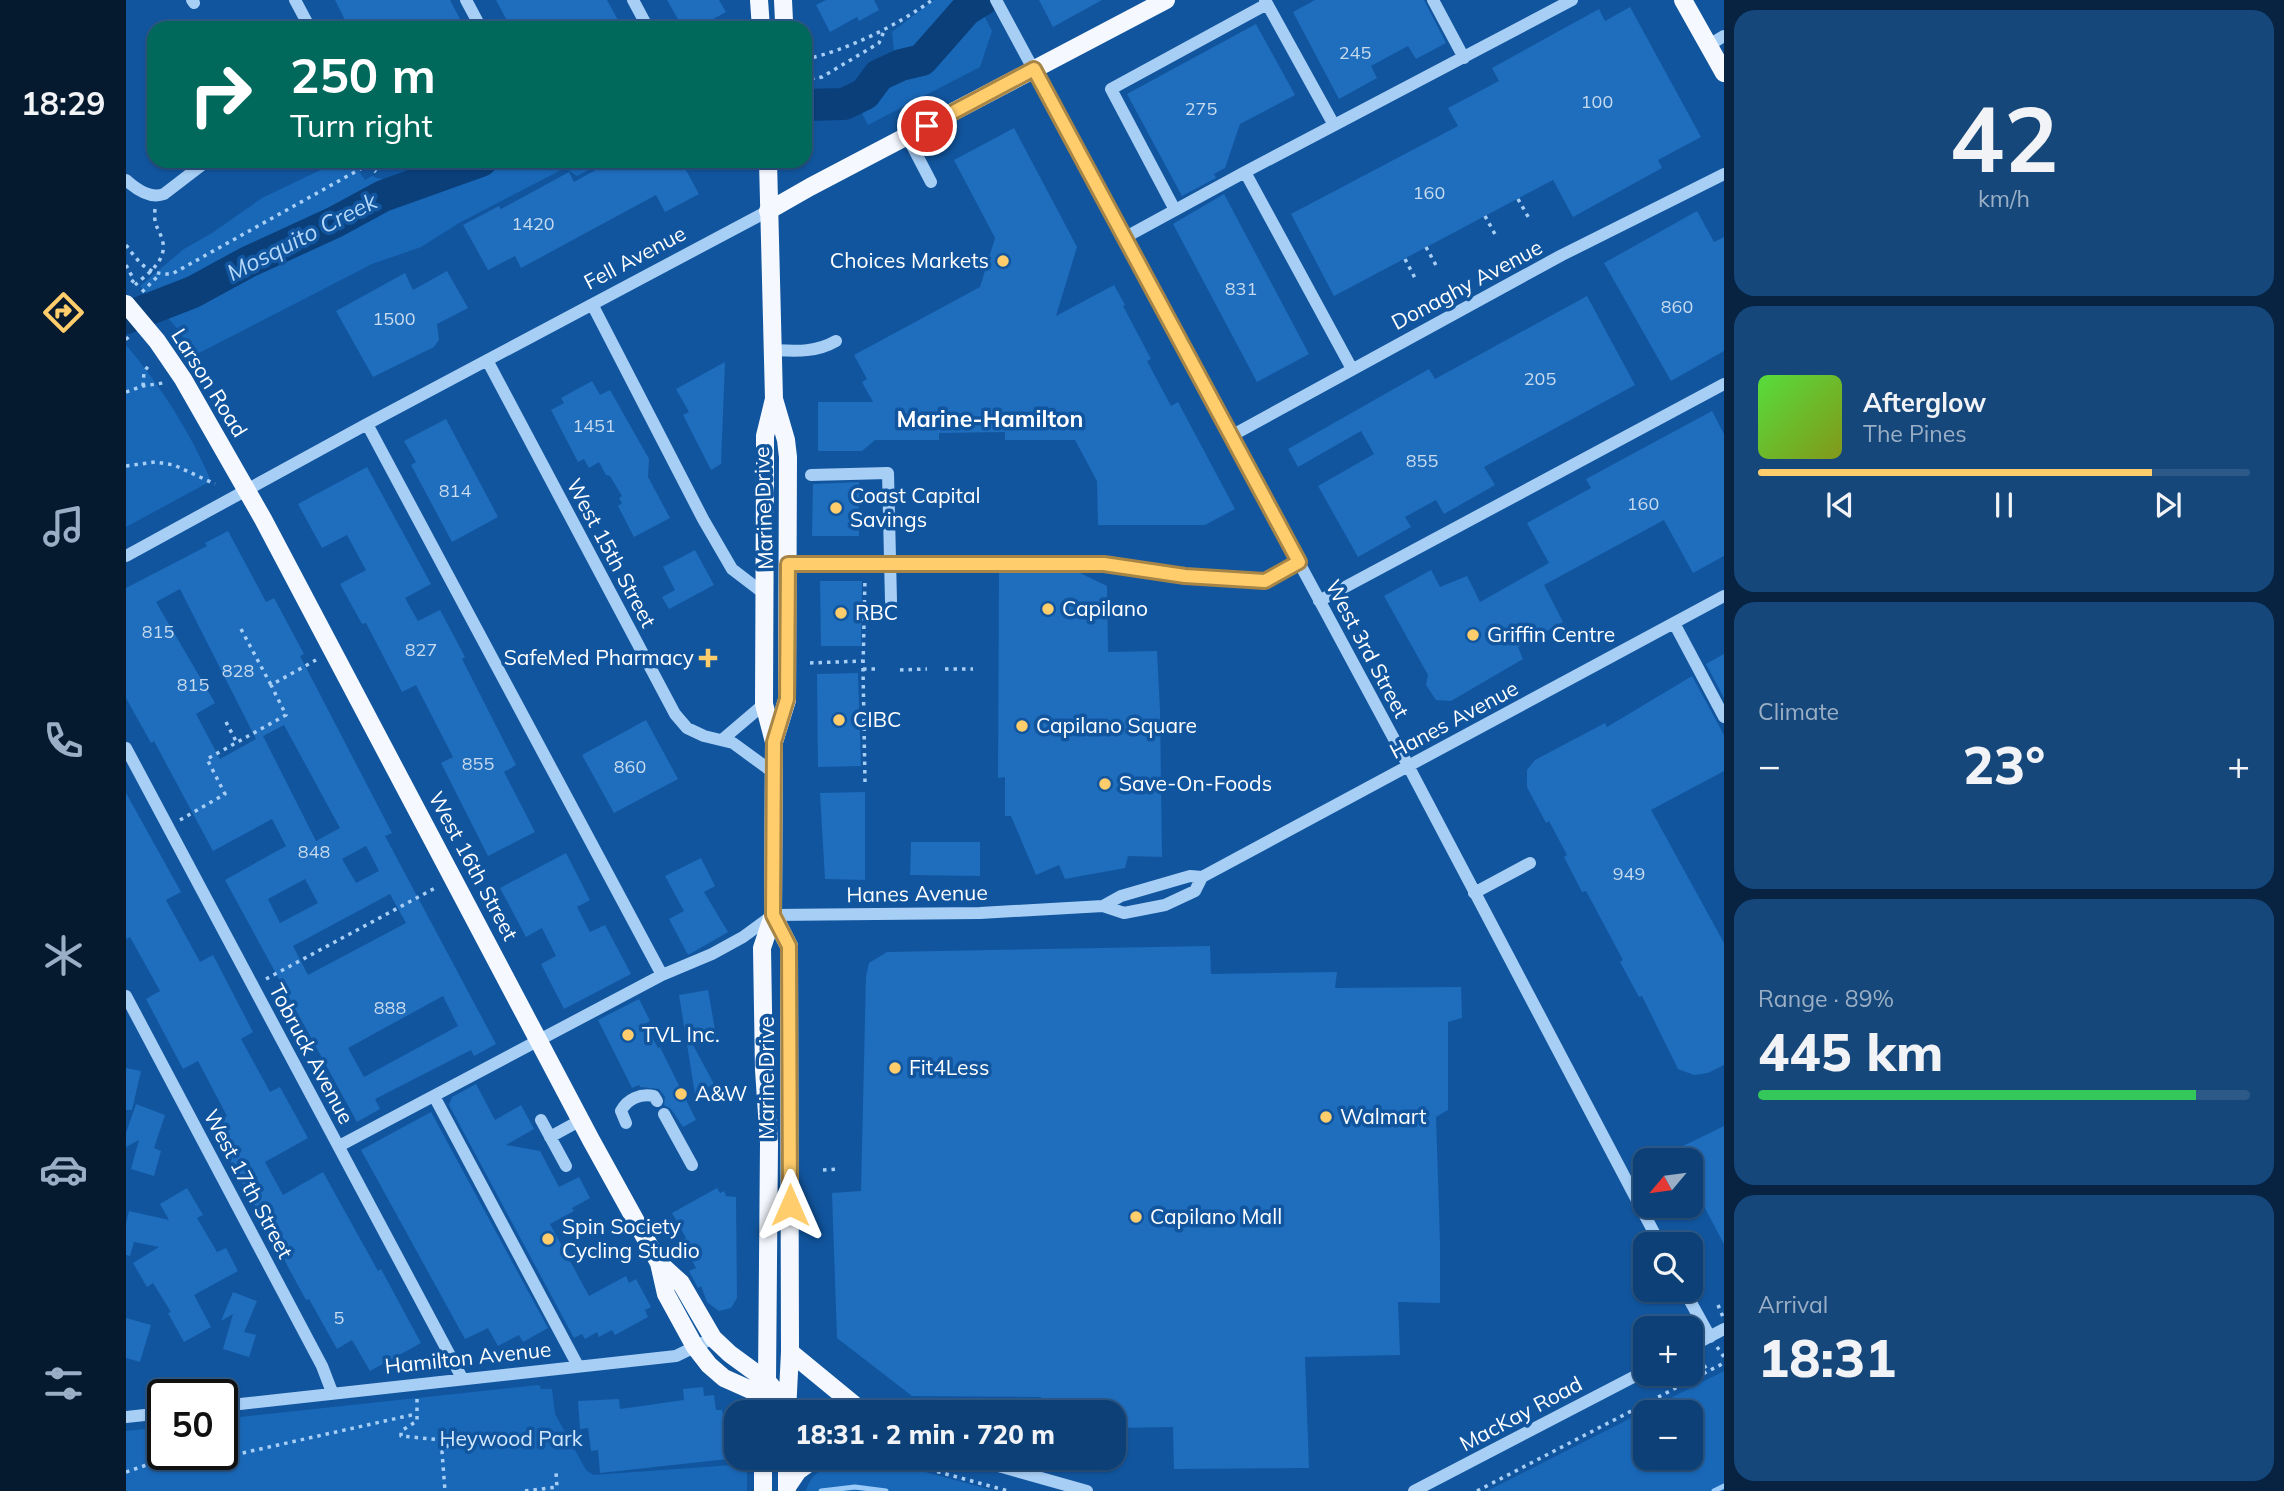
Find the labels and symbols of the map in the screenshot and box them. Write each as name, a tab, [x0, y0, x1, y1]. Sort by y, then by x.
house number: 245	[1339, 41, 1371, 64]
house number: 100	[1581, 90, 1613, 113]
pin	[897, 96, 957, 156]
house number: 275	[1185, 97, 1217, 120]
house number: 160	[1413, 181, 1445, 204]
water label: Mosquito Creek	[222, 186, 383, 287]
house number: 1420	[511, 212, 555, 235]
street label: Fell Avenue	[579, 219, 690, 295]
street label: Donaghy Avenue	[1387, 233, 1546, 335]
place label: Choices Markets	[830, 247, 989, 273]
marker: Choices Markets	[995, 253, 1011, 269]
house number: 831	[1225, 277, 1257, 300]
house number: 860	[1661, 295, 1693, 318]
house number: 1500	[372, 307, 416, 330]
street label: Larson Road	[166, 323, 254, 442]
house number: 205	[1524, 367, 1556, 390]
district label: Marine-Hamilton	[897, 404, 1084, 433]
house number: 1451	[572, 414, 616, 437]
street label: Marine Drive	[748, 446, 778, 570]
house number: 855	[1406, 449, 1438, 472]
street label: West 15th Street	[562, 474, 662, 632]
house number: 814	[439, 479, 471, 502]
place label: Coast Capital Savings	[850, 482, 981, 532]
house number: 160	[1627, 492, 1659, 515]
marker: Coast Capital Savings	[828, 500, 844, 516]
street label: West 3rd Street	[1321, 575, 1415, 722]
place label: Capilano	[1062, 595, 1148, 621]
place label: RBC	[855, 599, 898, 625]
marker: Capilano	[1040, 601, 1056, 617]
marker: RBC	[833, 605, 849, 621]
house number: 815	[142, 620, 174, 643]
place label: Griffin Centre	[1487, 621, 1615, 647]
marker: Griffin Centre	[1465, 627, 1481, 643]
house number: 827	[405, 638, 437, 661]
place label: SafeMed Pharmacy	[504, 644, 694, 670]
marker: SafeMed Pharmacy	[700, 650, 716, 666]
house number: 828	[222, 659, 254, 682]
house number: 815	[177, 673, 209, 696]
street label: Hanes Avenue	[1385, 674, 1522, 764]
place label: CIBC	[853, 706, 901, 732]
marker: CIBC	[831, 712, 847, 728]
place label: Capilano Square	[1036, 712, 1197, 738]
marker: Capilano Square	[1014, 718, 1030, 734]
house number: 855	[462, 752, 494, 775]
house number: 860	[614, 755, 646, 778]
place label: Save-On-Foods	[1119, 770, 1272, 796]
marker: Save-On-Foods	[1097, 776, 1113, 792]
street label: West 16th Street	[424, 787, 524, 945]
house number: 848	[298, 840, 330, 863]
house number: 949	[1613, 862, 1645, 885]
street label: Hanes Avenue	[846, 879, 988, 907]
street label: Tobruck Avenue	[264, 979, 360, 1128]
house number: 888	[374, 996, 406, 1019]
street label: Marine Drive	[753, 1016, 779, 1140]
place label: TVL Inc.	[642, 1021, 720, 1047]
marker: TVL Inc.	[620, 1027, 636, 1043]
place label: Fit4Less	[909, 1054, 989, 1080]
marker: Fit4Less	[887, 1060, 903, 1076]
place label: A&W	[695, 1080, 747, 1106]
marker: A&W	[673, 1086, 689, 1102]
place label: Walmart	[1340, 1103, 1426, 1129]
street label: West 17th Street	[199, 1105, 299, 1263]
marker: Walmart	[1318, 1109, 1334, 1125]
north arrow	[1633, 1148, 1703, 1218]
position arrow	[753, 1168, 827, 1242]
place label: Capilano Mall	[1150, 1203, 1282, 1229]
marker: Capilano Mall	[1128, 1209, 1144, 1225]
place label: Spin Society Cycling Studio	[562, 1213, 700, 1263]
marker: Spin Society Cycling Studio	[540, 1231, 556, 1247]
house number: 5	[334, 1306, 345, 1329]
street label: Hamilton Avenue	[383, 1335, 552, 1379]
street label: MacKay Road	[1455, 1370, 1586, 1456]
speed limit sign: 50	[147, 1379, 238, 1470]
park label: Heywood Park	[439, 1425, 583, 1451]

